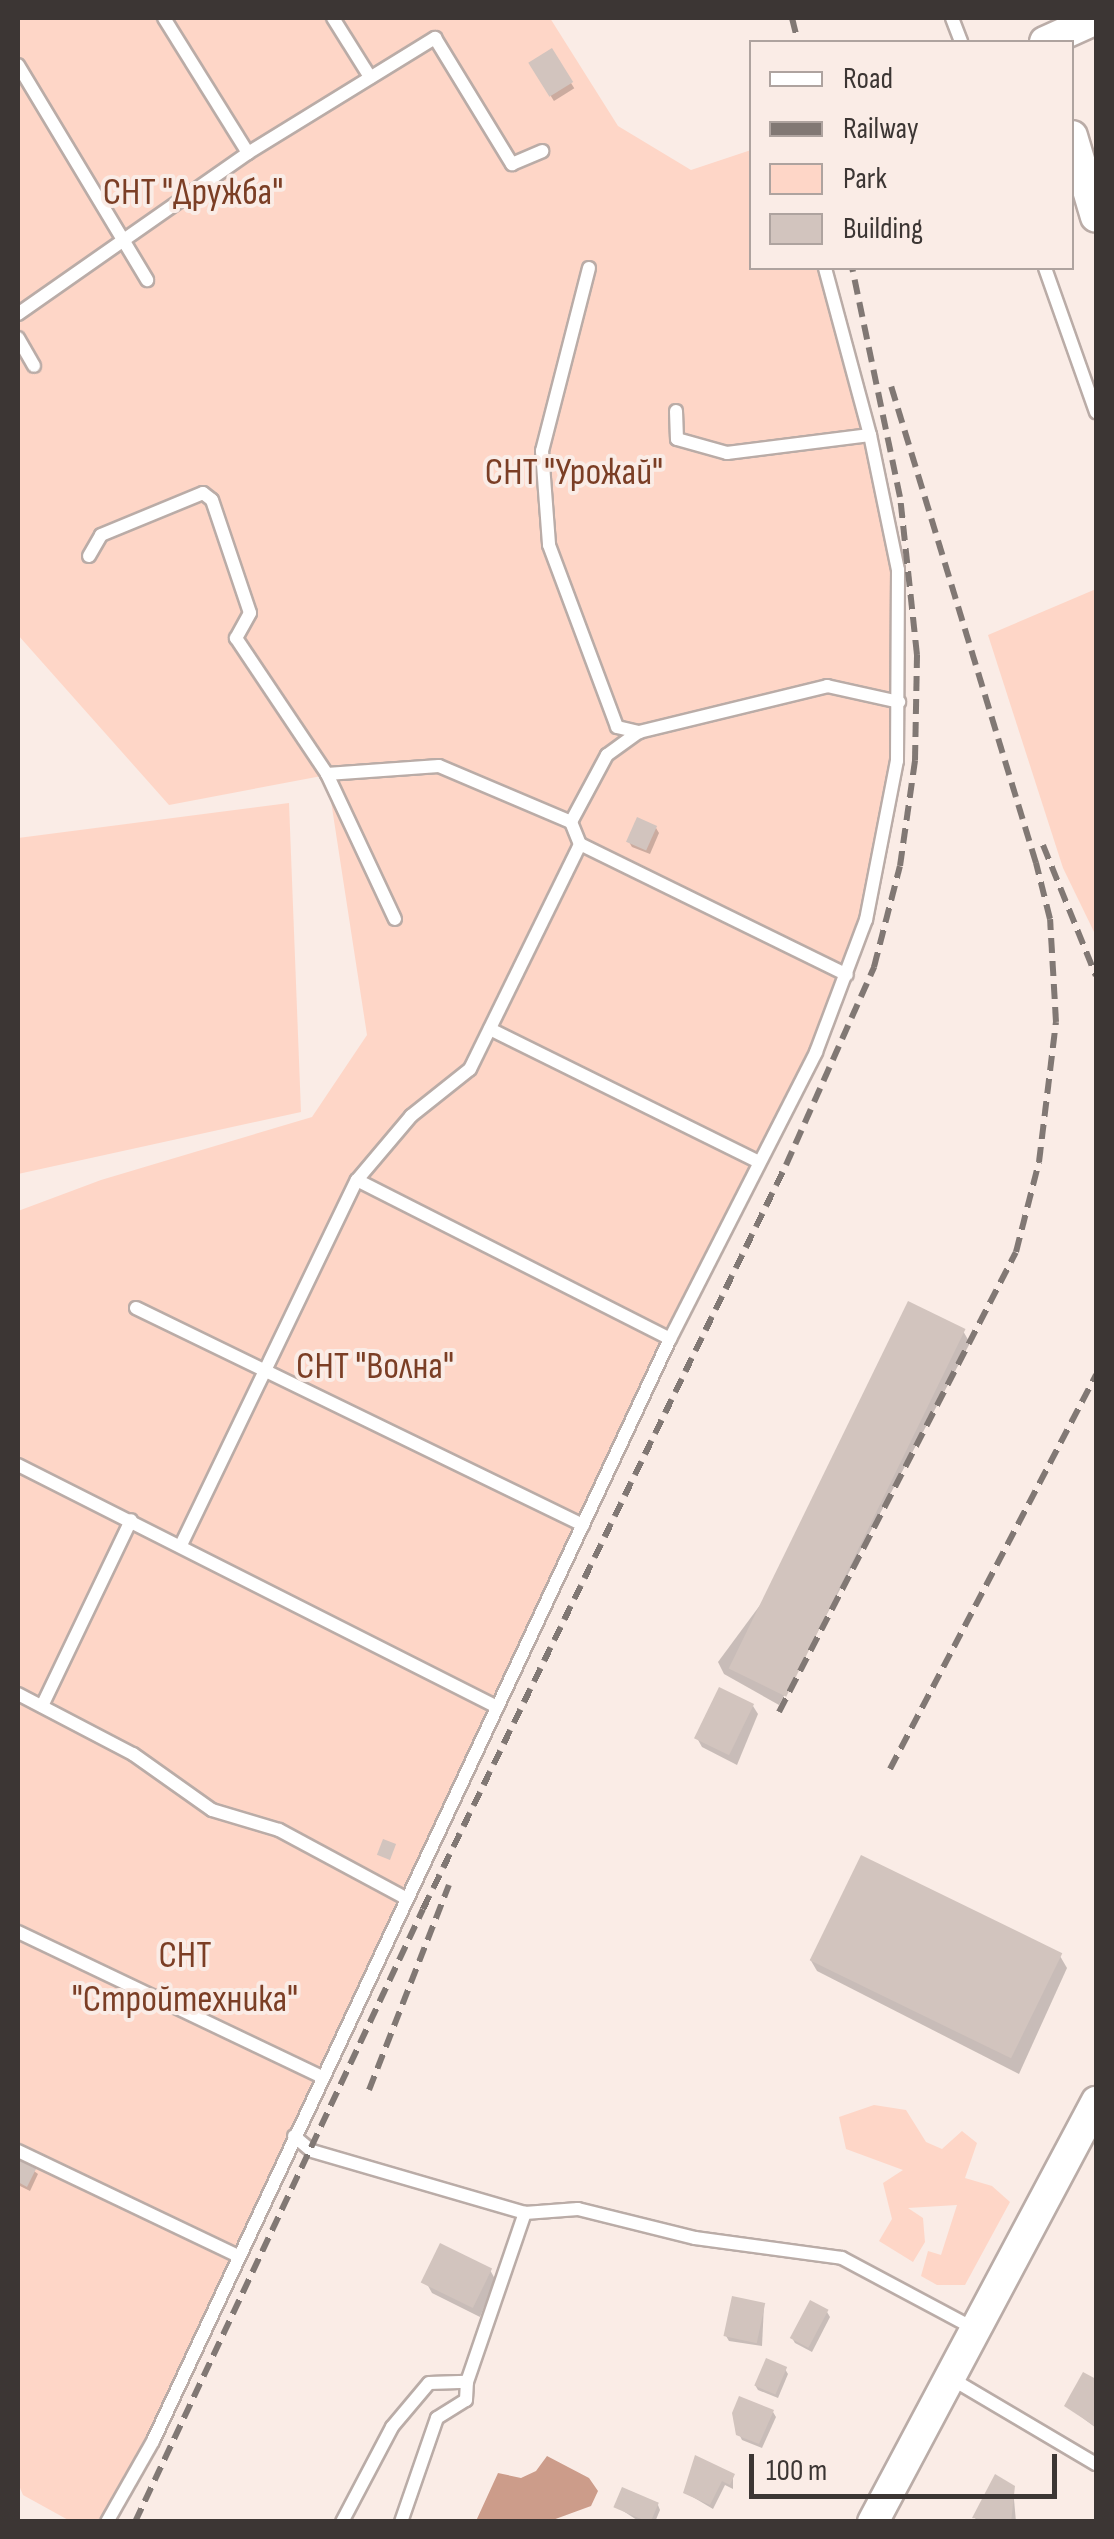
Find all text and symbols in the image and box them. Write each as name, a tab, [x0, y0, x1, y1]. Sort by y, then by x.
legend	[749, 40, 1074, 270]
text: Road	[843, 61, 893, 97]
text: Railway	[843, 111, 919, 147]
text: Park	[843, 161, 887, 197]
park label: СНТ "Дружба"	[103, 170, 283, 216]
text: Building	[843, 211, 923, 247]
park label: СНТ "Урожай"	[485, 450, 663, 496]
park label: СНТ "Волна"	[296, 1344, 454, 1390]
park label: СНТ "Стройтехника"	[72, 1933, 298, 2022]
scale bar	[754, 2434, 1062, 2496]
text: 100 m	[766, 2453, 827, 2489]

